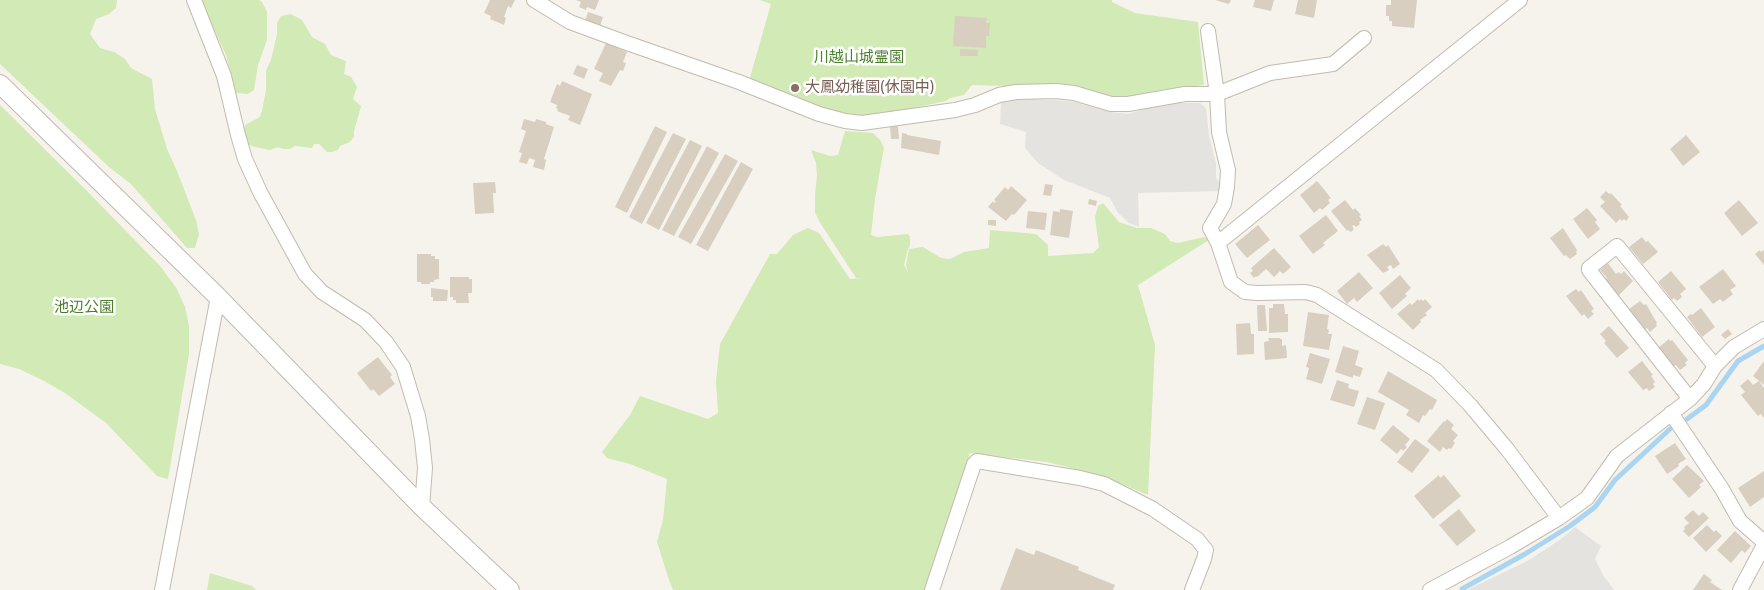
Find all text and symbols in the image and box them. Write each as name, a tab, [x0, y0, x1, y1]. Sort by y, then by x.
park label: 川越山城霊園	[814, 49, 904, 67]
place label: 大鳳幼稚園(休園中)	[805, 79, 934, 97]
marker: 大鳳幼稚園(休園中)	[789, 82, 801, 94]
park label: 池辺公園	[54, 299, 114, 317]

